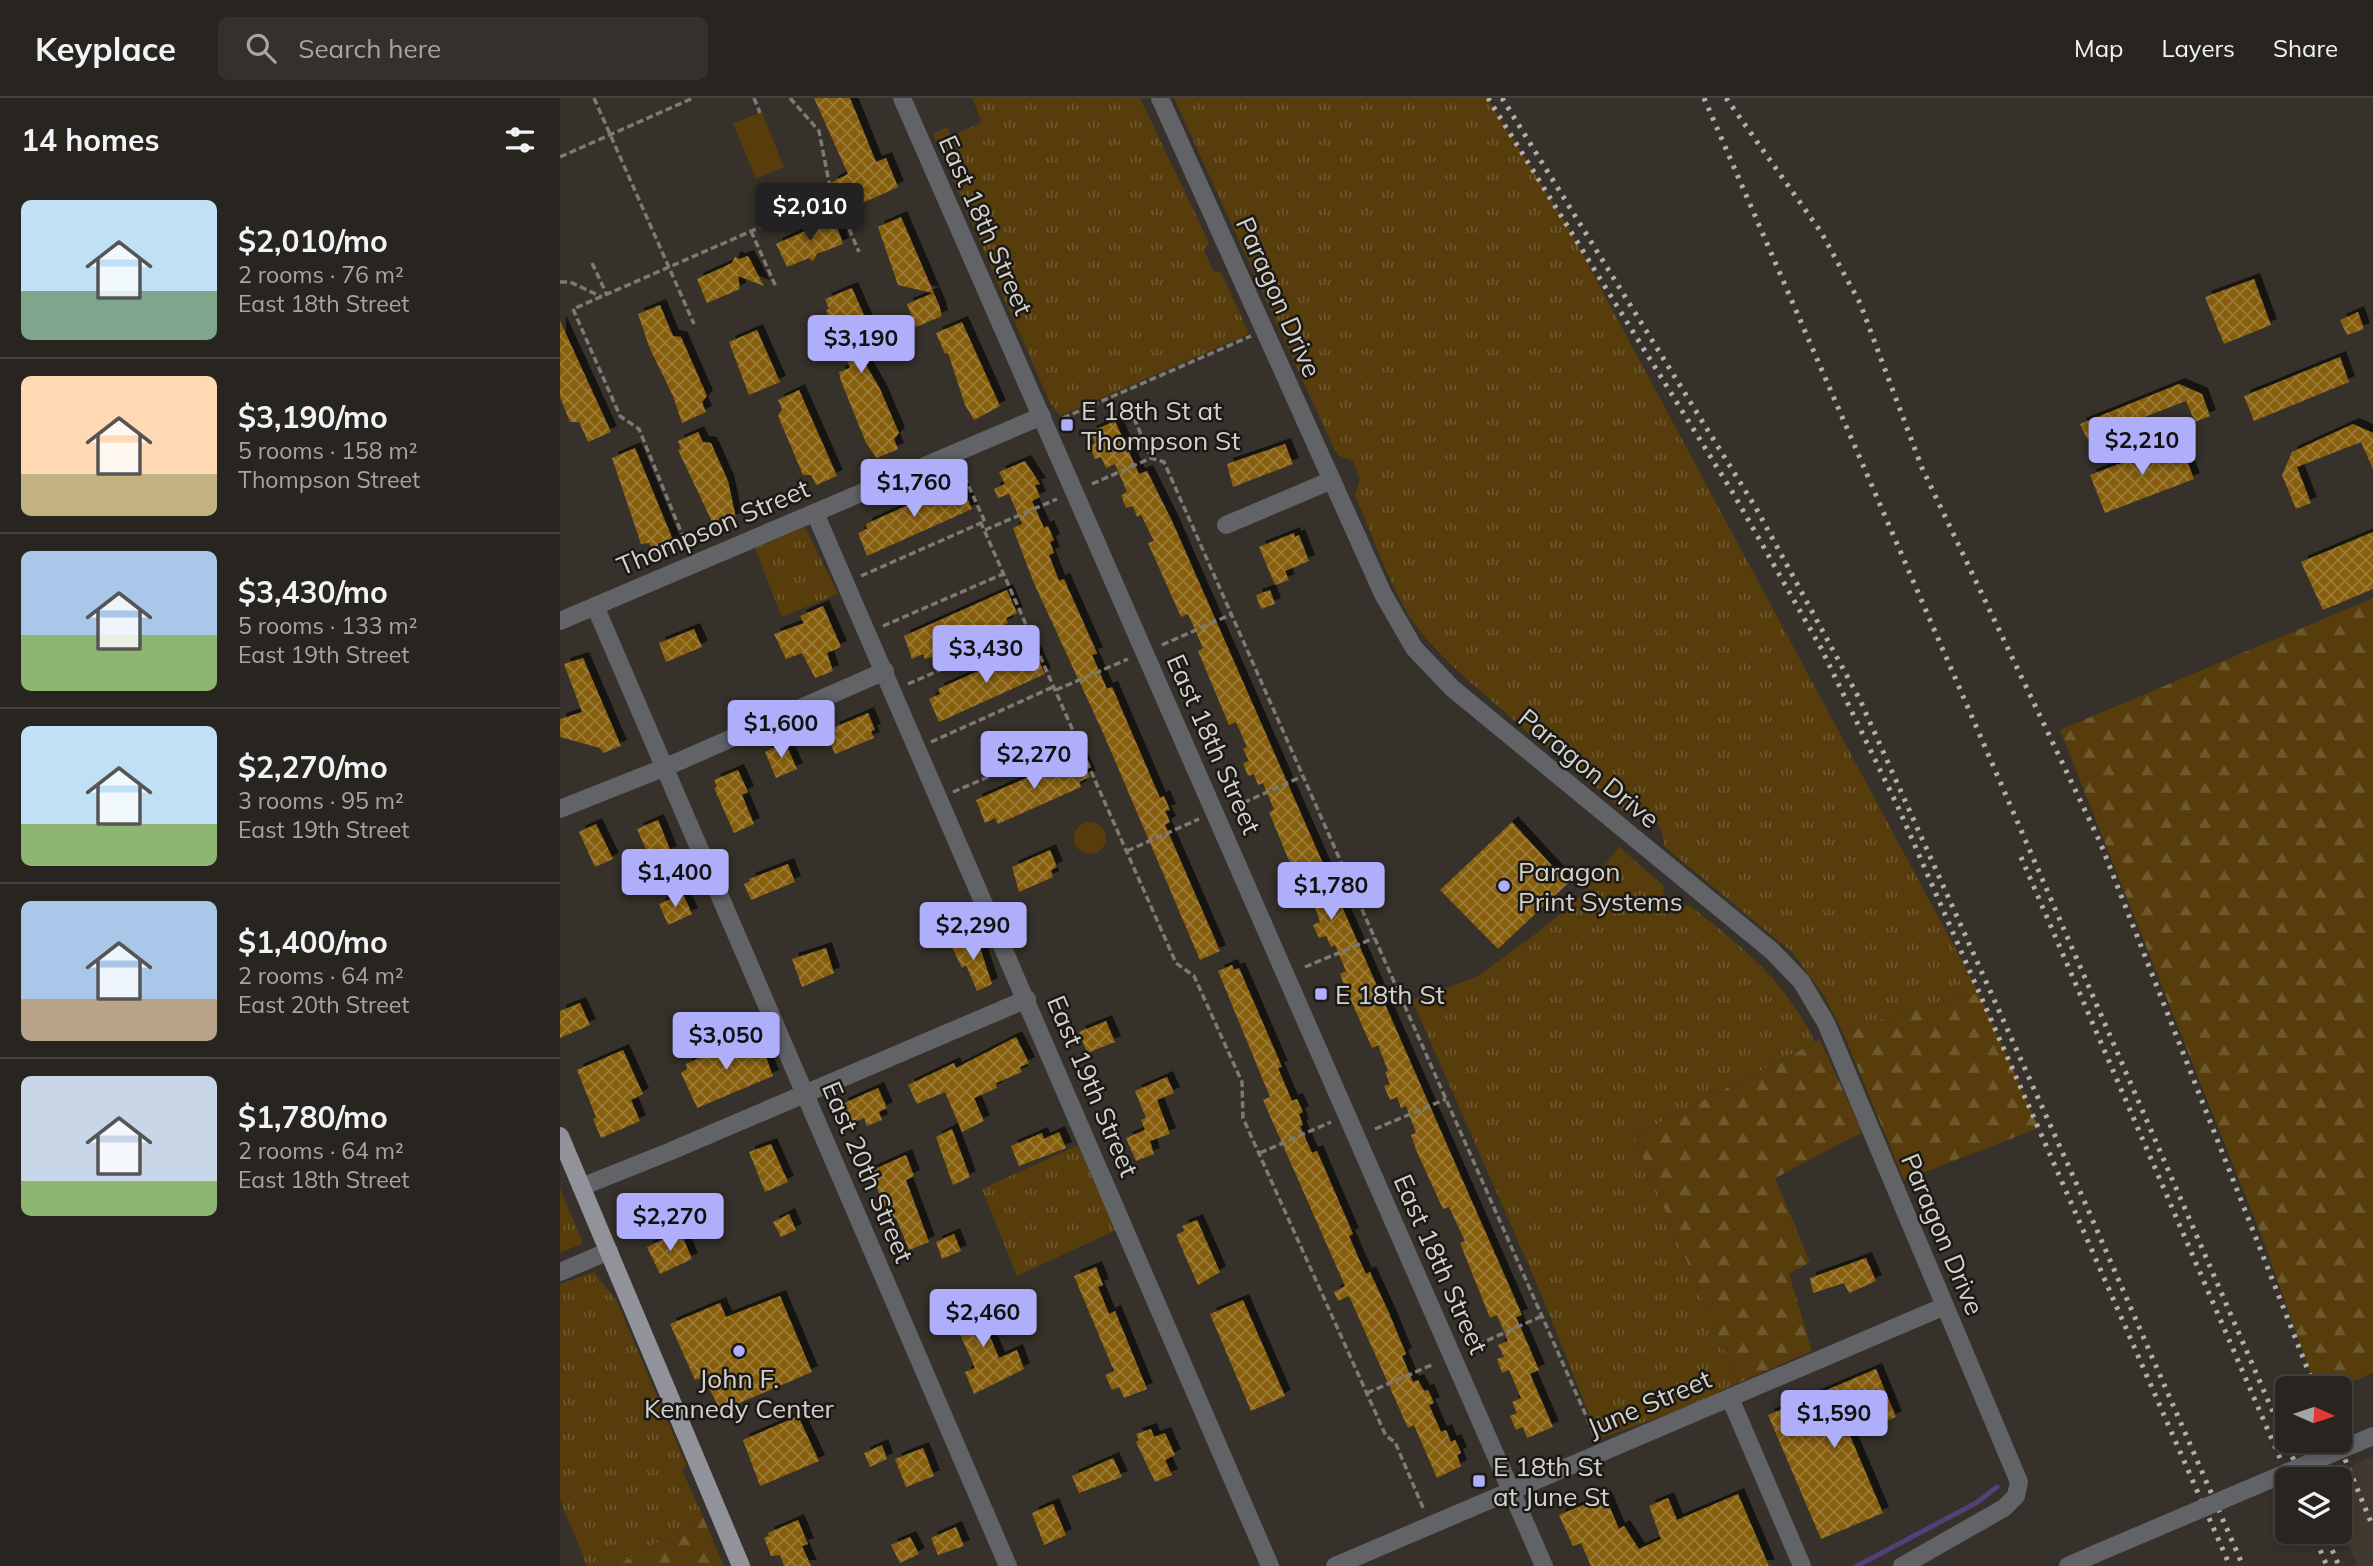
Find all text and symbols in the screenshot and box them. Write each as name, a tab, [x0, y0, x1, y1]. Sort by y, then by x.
search box	[218, 17, 708, 80]
text: Keyplace	[35, 28, 176, 69]
icon: search	[242, 29, 280, 67]
text: Search here	[298, 32, 441, 65]
text: Map	[2074, 33, 2123, 63]
text: Layers	[2161, 33, 2235, 63]
text: Share	[2273, 33, 2338, 63]
text: 14 homes	[21, 121, 160, 159]
icon: filters	[501, 121, 539, 159]
street label: East 18th Street	[932, 130, 1040, 320]
pin: $2,010	[753, 184, 867, 243]
text: $2,010	[773, 191, 847, 220]
street label: Paragon Drive	[1229, 212, 1329, 382]
text: $2,010/mo	[238, 222, 388, 260]
icon: home	[77, 228, 161, 312]
text: 2 rooms · 76 m²	[238, 260, 404, 289]
text: East 18th Street	[238, 289, 409, 318]
pin: $3,190	[804, 316, 918, 375]
text: $3,190	[824, 323, 898, 352]
place label: E 18th St at Thompson St	[1081, 394, 1240, 457]
text: $3,190/mo	[238, 398, 388, 436]
icon: home	[77, 404, 161, 488]
marker: E 18th St at Thompson St	[1059, 417, 1075, 433]
pin: $2,210	[2085, 418, 2199, 477]
text: $2,210	[2105, 425, 2179, 454]
text: 5 rooms · 158 m²	[238, 436, 418, 465]
pin: $1,760	[857, 460, 971, 519]
text: Thompson Street	[238, 465, 420, 494]
text: $1,760	[877, 467, 951, 496]
street label: Thompson Street	[612, 472, 814, 582]
text: $3,430/mo	[238, 573, 388, 611]
icon: home	[77, 579, 161, 663]
text: 5 rooms · 133 m²	[238, 611, 418, 640]
pin: $3,430	[929, 626, 1043, 685]
text: $3,430	[949, 633, 1023, 662]
text: East 19th Street	[238, 640, 409, 669]
street label: East 18th Street	[1160, 649, 1268, 839]
pin: $1,600	[724, 700, 838, 760]
street label: Paragon Drive	[1512, 701, 1666, 835]
text: $1,600	[744, 708, 818, 737]
pin: $2,270	[977, 732, 1091, 791]
text: $2,270	[997, 739, 1071, 768]
text: $2,270/mo	[238, 748, 388, 786]
icon: home	[77, 754, 161, 838]
text: 3 rooms · 95 m²	[238, 786, 404, 815]
text: East 19th Street	[238, 815, 409, 844]
pin: $1,400	[618, 850, 732, 909]
place label: Paragon Print Systems	[1518, 855, 1683, 918]
text: $1,400	[638, 857, 712, 886]
pin: $1,780	[1274, 862, 1388, 922]
text: $1,780	[1294, 870, 1368, 899]
marker: Paragon Print Systems	[1496, 878, 1512, 894]
pin: $2,290	[916, 902, 1030, 962]
text: $2,290	[936, 910, 1010, 939]
text: $1,400/mo	[238, 923, 388, 961]
icon: home	[77, 929, 161, 1013]
text: 2 rooms · 64 m²	[238, 961, 404, 990]
place label: E 18th St	[1335, 978, 1445, 1011]
marker: E 18th St	[1313, 986, 1329, 1002]
text: East 20th Street	[238, 990, 409, 1019]
street label: East 19th Street	[1040, 990, 1146, 1182]
pin: $3,050	[669, 1012, 783, 1072]
text: $3,050	[689, 1020, 763, 1049]
street label: East 20th Street	[815, 1076, 921, 1268]
text: $1,780/mo	[238, 1098, 388, 1136]
icon: home	[77, 1104, 161, 1188]
text: 2 rooms · 64 m²	[238, 1136, 404, 1165]
street label: Paragon Drive	[1894, 1148, 1992, 1320]
text: East 18th Street	[238, 1165, 409, 1194]
street label: East 18th Street	[1387, 1169, 1495, 1359]
pin: $2,270	[613, 1194, 727, 1253]
text: $2,270	[633, 1201, 707, 1230]
pin: $2,460	[926, 1290, 1040, 1349]
text: $2,460	[946, 1297, 1020, 1326]
marker: John F. Kennedy Center	[731, 1343, 747, 1359]
place label: John F. Kennedy Center	[644, 1362, 835, 1425]
street label: June Street	[1582, 1362, 1716, 1444]
north arrow	[2275, 1376, 2352, 1452]
map controls	[2275, 1376, 2352, 1544]
pin: $1,590	[1777, 1390, 1891, 1450]
text: $1,590	[1797, 1398, 1871, 1427]
place label: E 18th St at June St	[1493, 1450, 1609, 1513]
button: layers	[2275, 1467, 2352, 1544]
marker: E 18th St at June St	[1471, 1473, 1487, 1489]

